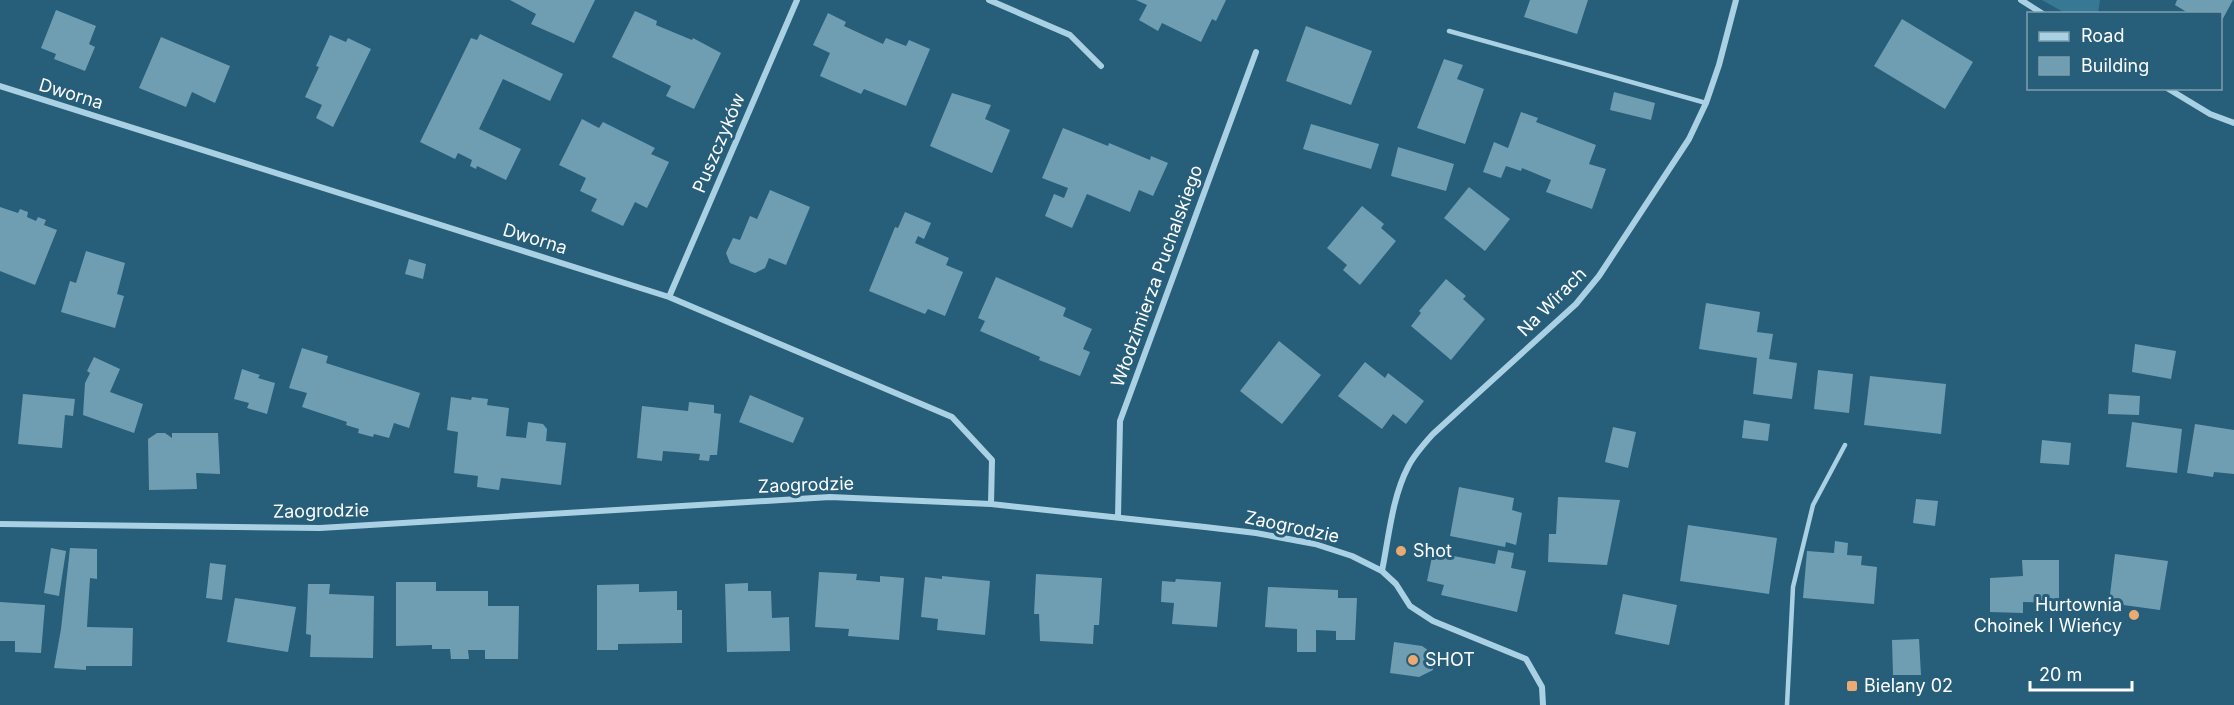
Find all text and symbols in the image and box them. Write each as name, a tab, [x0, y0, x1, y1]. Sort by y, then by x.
legend	[2027, 12, 2222, 90]
text: Road	[2081, 25, 2124, 46]
text: Building	[2081, 55, 2149, 76]
street label: Dworna	[37, 74, 106, 113]
street label: Puszczyków	[688, 90, 749, 196]
street label: Włodzimierza Puchalskiego	[1107, 162, 1206, 390]
street label: Dworna	[501, 219, 570, 258]
street label: Na Wirach	[1513, 263, 1590, 340]
street label: Zaogrodzie	[757, 472, 854, 497]
street label: Zaogrodzie	[273, 499, 369, 522]
street label: Zaogrodzie	[1243, 506, 1341, 547]
place label: Shot	[1413, 540, 1452, 561]
marker: Shot	[1394, 544, 1408, 558]
place label: Hurtownia Choinek I Wieńcy	[1974, 594, 2122, 636]
marker: Hurtownia Choinek I Wieńcy	[2127, 608, 2141, 622]
place label: SHOT	[1425, 649, 1475, 670]
marker: SHOT	[1406, 653, 1420, 667]
scale bar	[2030, 654, 2132, 692]
text: 20 m	[2039, 664, 2082, 685]
place label: Bielany 02	[1864, 675, 1953, 696]
marker: Bielany 02	[1845, 679, 1859, 693]

